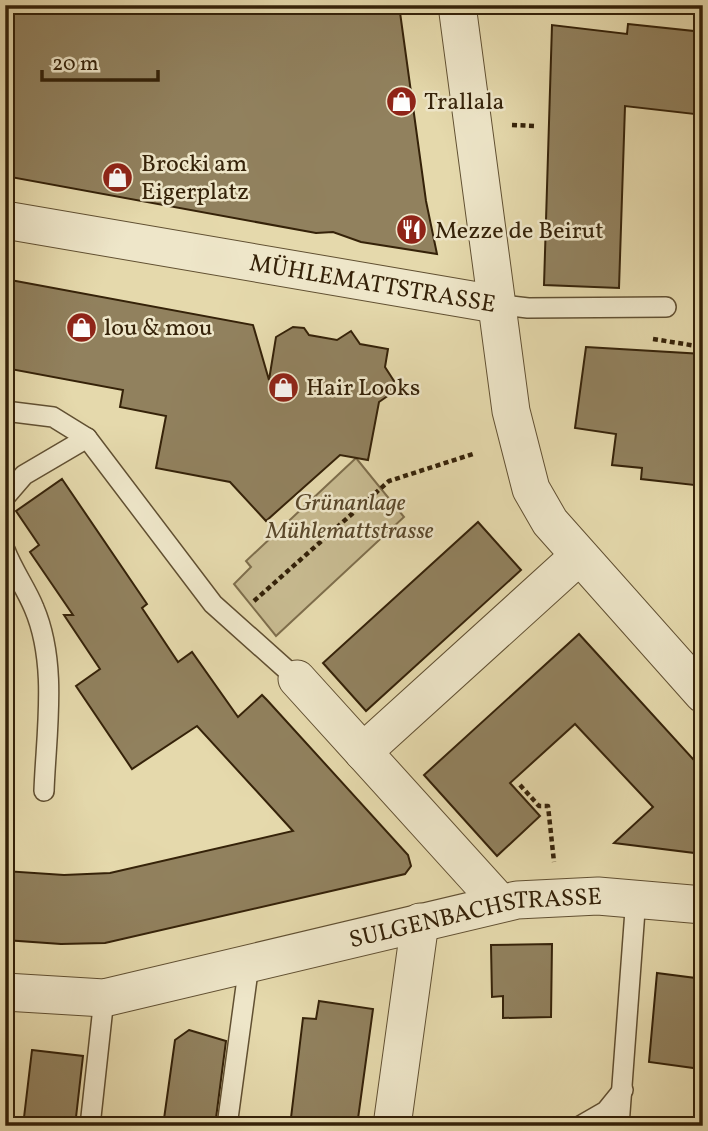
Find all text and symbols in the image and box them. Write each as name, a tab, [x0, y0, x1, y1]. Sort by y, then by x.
scale bar	[42, 38, 158, 82]
text: 20 m	[52, 50, 98, 79]
shop icon: Trallala	[384, 84, 418, 118]
place label: Trallala	[424, 86, 505, 120]
place label: Brocki am Eigerplatz	[141, 148, 249, 210]
shop icon: Brocki am Eigerplatz	[101, 160, 135, 194]
restaurant icon: Mezze de Beirut	[395, 213, 429, 247]
place label: Mezze de Beirut	[435, 215, 604, 249]
street label: MÜHLEMATTSTRASSE	[247, 247, 498, 323]
shop icon: lou & mou	[64, 310, 98, 344]
place label: lou & mou	[104, 312, 212, 346]
shop icon: Hair Looks	[266, 370, 300, 404]
place label: Hair Looks	[306, 372, 420, 406]
park label: Grünanlage Mühlemattstrasse	[265, 487, 434, 549]
street label: SULGENBACHSTRASSE	[346, 881, 603, 958]

